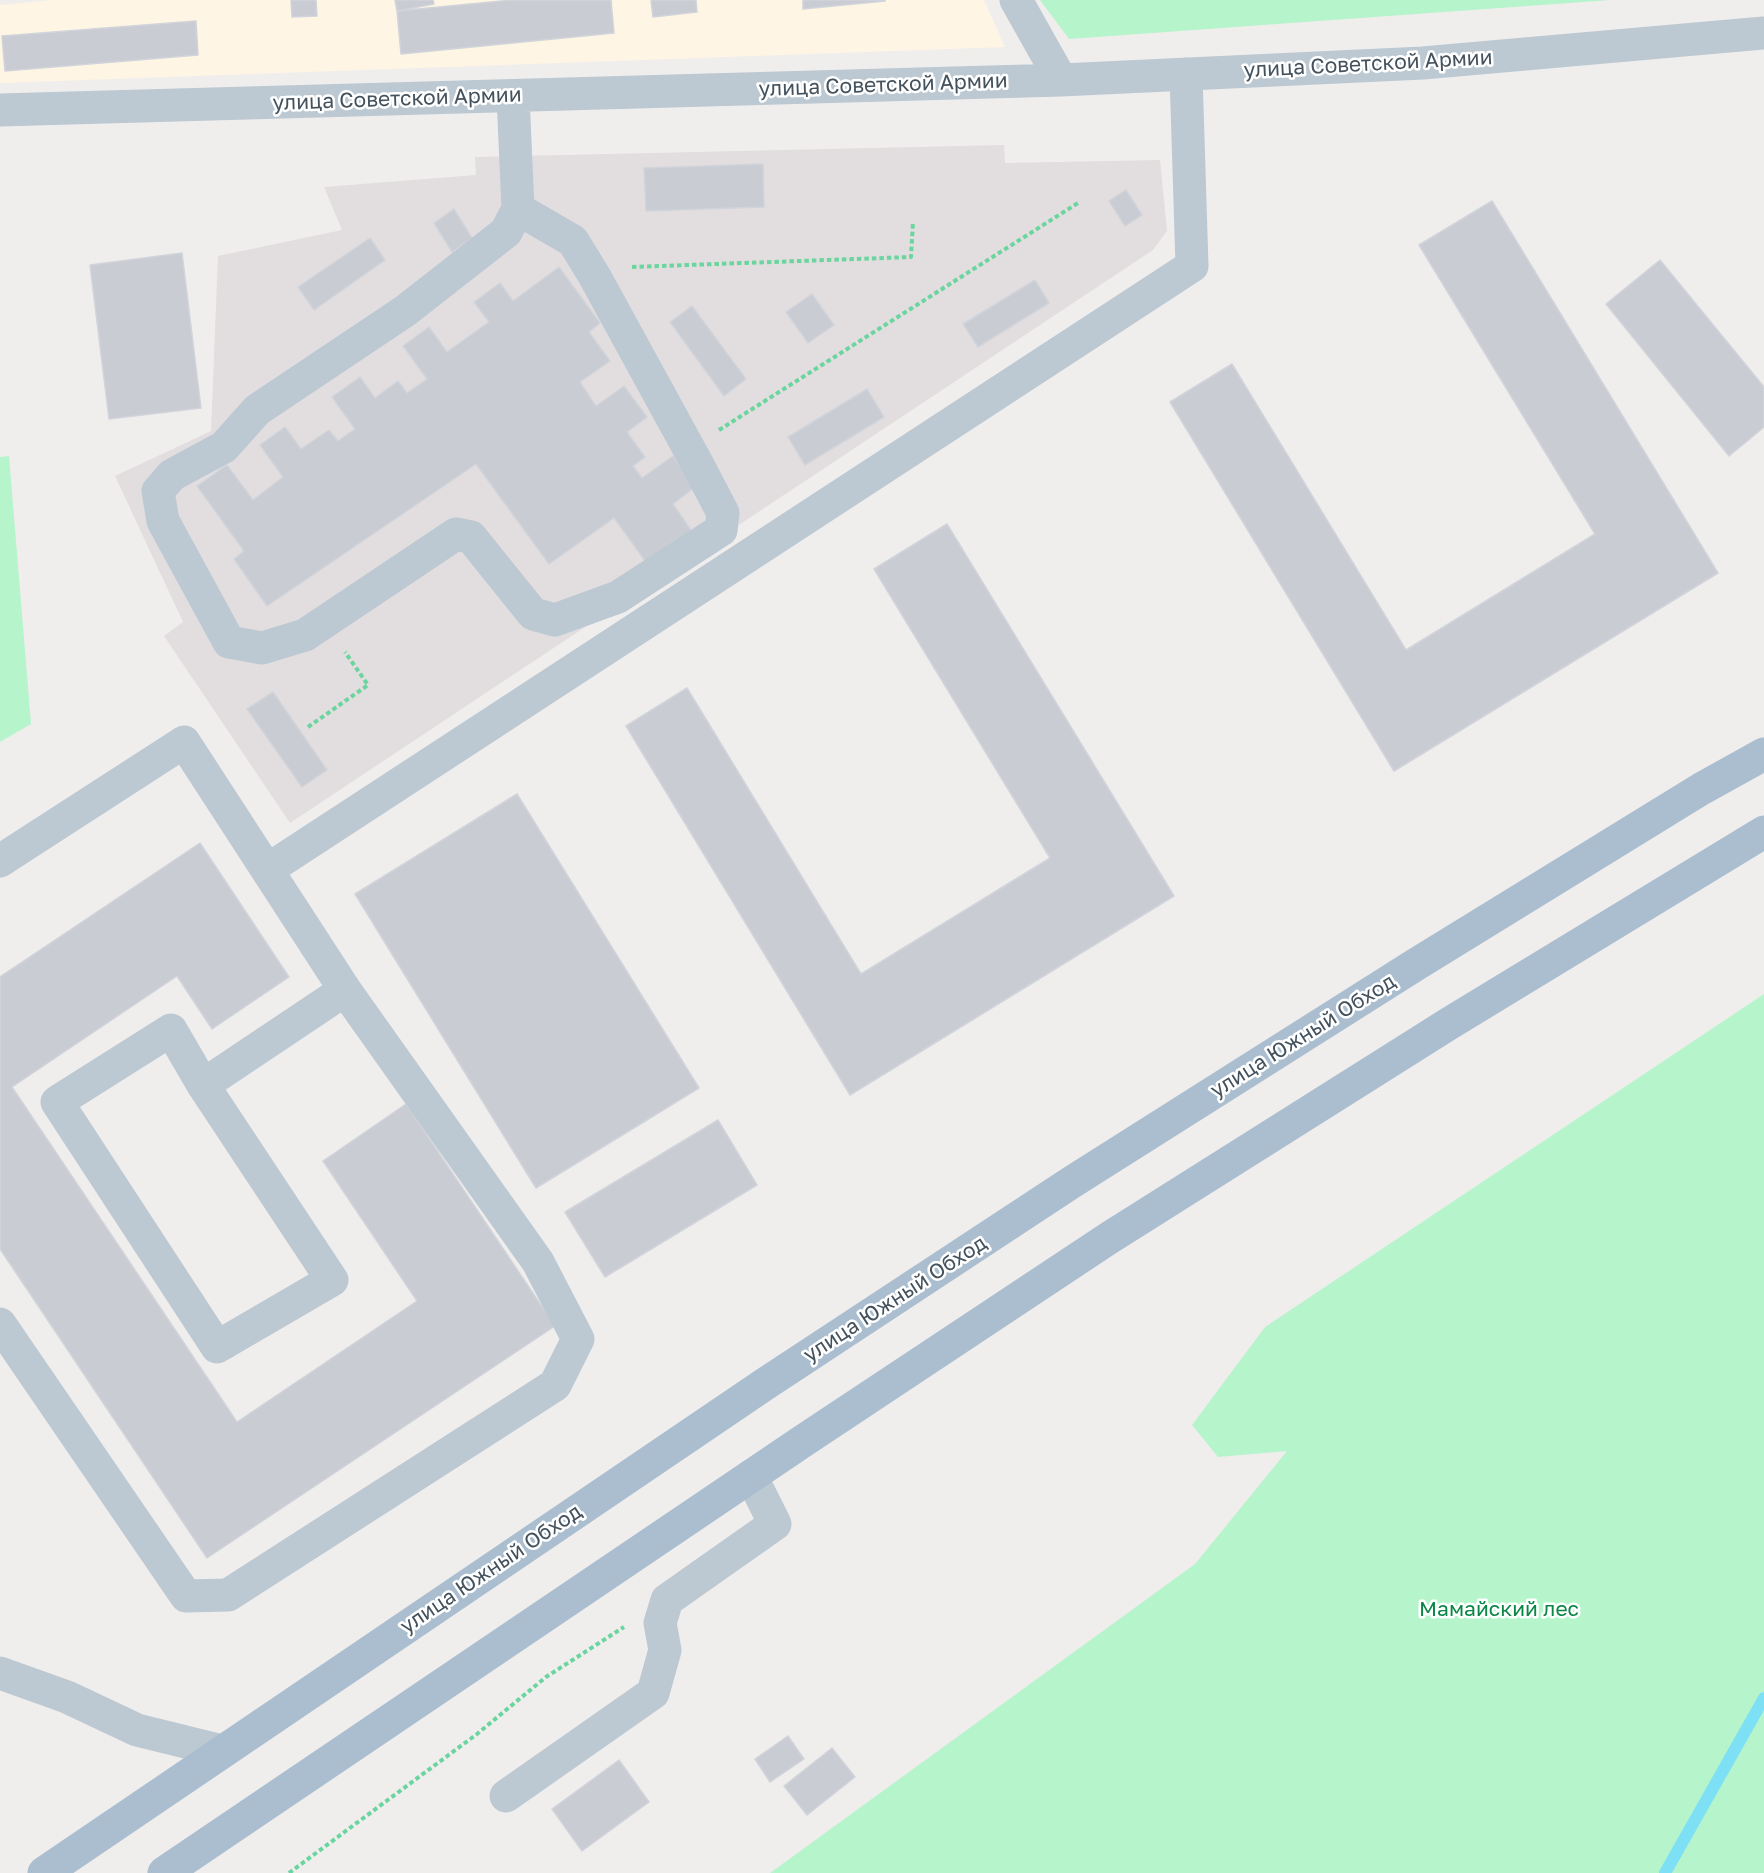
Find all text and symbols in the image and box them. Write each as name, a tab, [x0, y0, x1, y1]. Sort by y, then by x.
street label: улица Советской Армии	[1243, 45, 1493, 83]
street label: улица Советской Армии	[758, 68, 1008, 102]
street label: улица Советской Армии	[272, 82, 522, 116]
street label: улица Южный Обход	[1206, 969, 1400, 1103]
street label: улица Южный Обход	[799, 1230, 991, 1368]
street label: улица Южный Обход	[396, 1499, 586, 1639]
park label: Мамайский лес	[1419, 1596, 1579, 1622]

